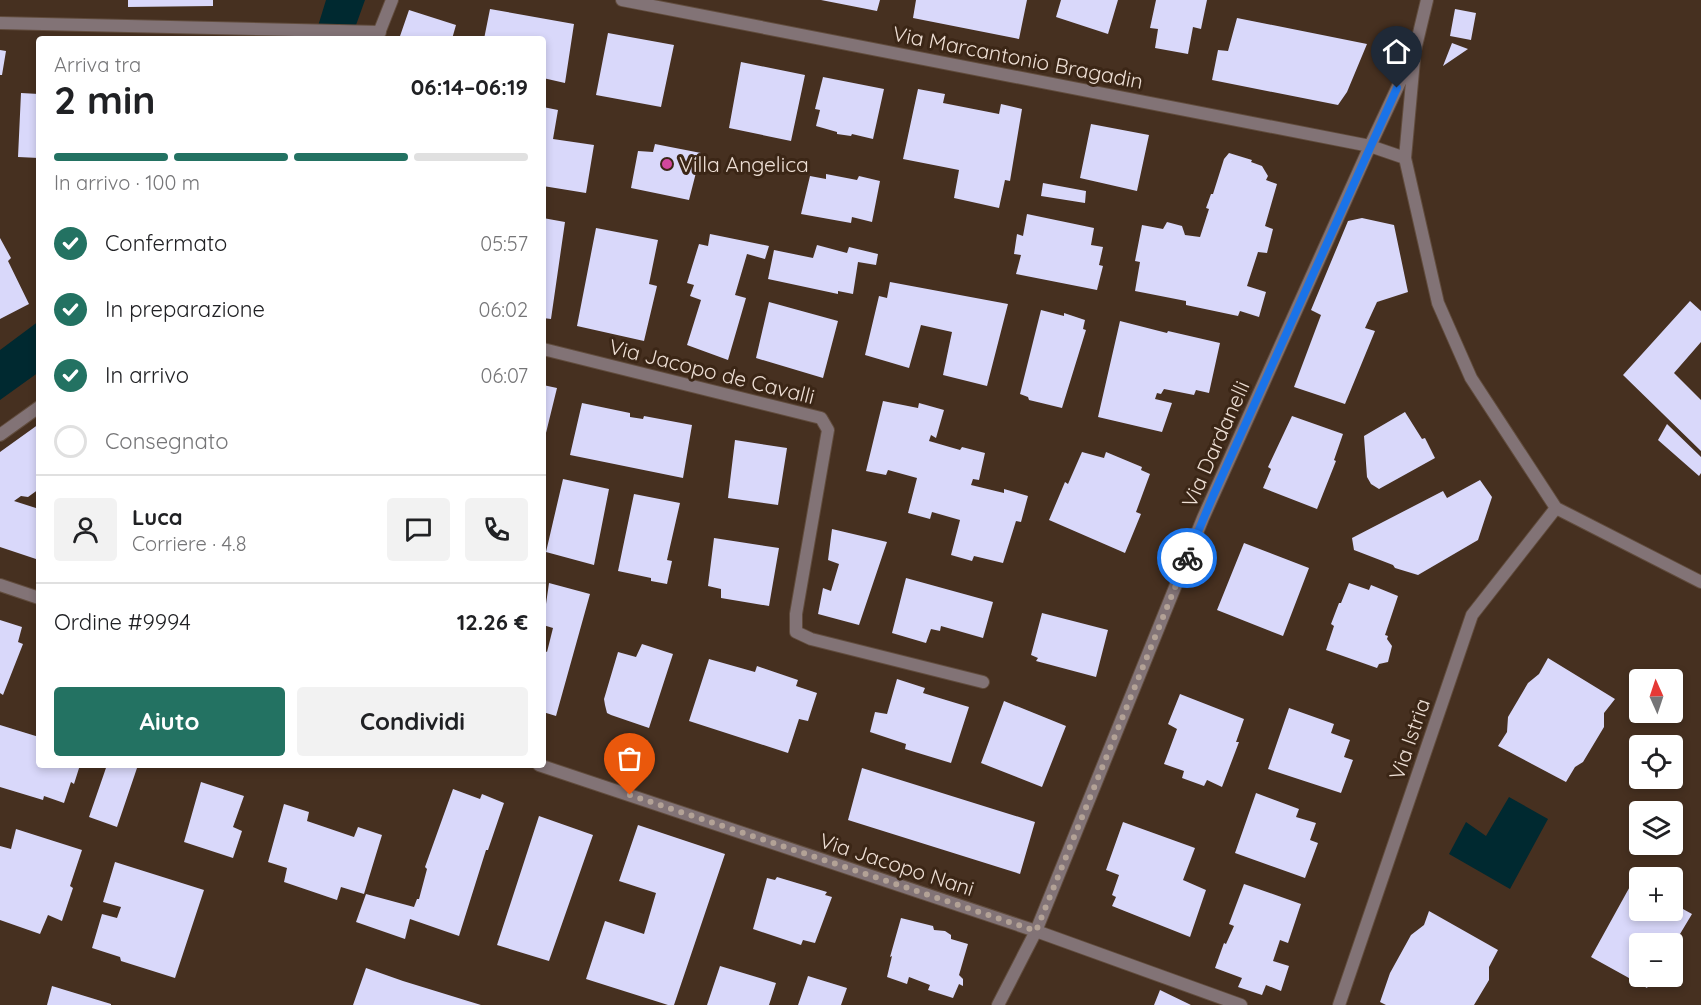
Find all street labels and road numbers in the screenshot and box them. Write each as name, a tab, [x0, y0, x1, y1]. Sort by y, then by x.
street label: Via Marcantonio Bragadin	[891, 20, 1145, 94]
street label: Via Jacopo de Cavalli	[607, 333, 817, 409]
street label: Via Dardanelli	[1175, 377, 1255, 511]
street label: Via Istria	[1383, 695, 1435, 783]
street label: Via Jacopo Nani	[816, 827, 978, 901]

